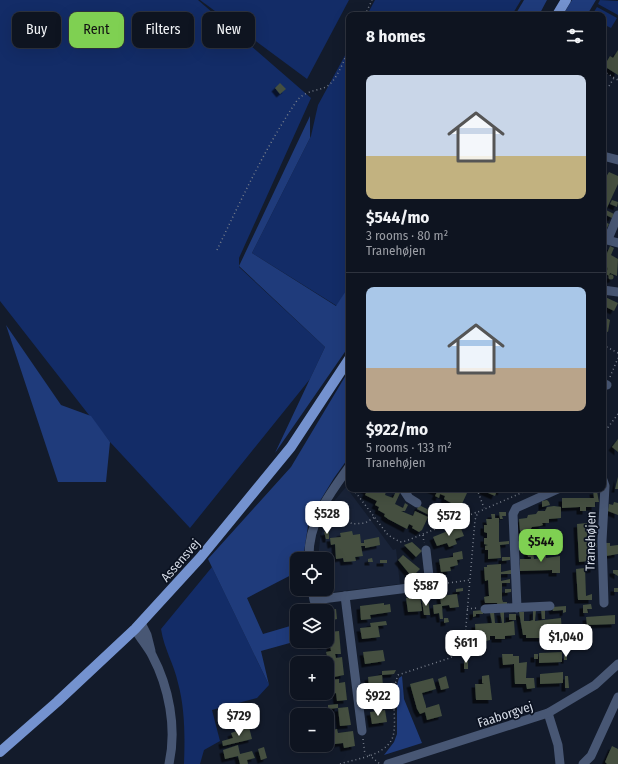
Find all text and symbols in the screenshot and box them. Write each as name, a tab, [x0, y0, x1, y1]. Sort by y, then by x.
chip: Buy	[12, 12, 61, 48]
chip: Rent	[69, 12, 124, 48]
chip: Filters	[132, 12, 194, 48]
chip: New	[202, 12, 255, 48]
icon: filters	[564, 25, 586, 47]
text: 8 homes	[366, 26, 426, 47]
icon: home	[440, 101, 512, 173]
text: $544/mo	[366, 207, 429, 228]
text: 3 rooms · 80 m²	[366, 228, 448, 243]
text: Tranehøjen	[366, 243, 426, 258]
icon: home	[440, 313, 512, 385]
text: $922/mo	[366, 419, 428, 440]
text: 5 rooms · 133 m²	[366, 440, 452, 455]
text: Tranehøjen	[366, 455, 426, 470]
pin: $528	[303, 501, 351, 535]
pin: $572	[425, 503, 473, 537]
text: $528	[314, 506, 340, 521]
text: $572	[437, 508, 461, 523]
street label: Tranehøjen	[582, 511, 599, 571]
pin: $544	[517, 529, 565, 563]
text: $544	[528, 534, 554, 549]
street label: Assensvej	[158, 536, 203, 585]
map controls	[290, 552, 334, 752]
button: locate	[290, 552, 334, 596]
pin: $587	[402, 573, 450, 607]
text: $587	[413, 578, 439, 593]
button: layers	[290, 604, 334, 648]
pin: $1,040	[533, 624, 599, 658]
text: $1,040	[548, 629, 584, 644]
pin: $611	[442, 630, 490, 664]
text: $611	[454, 635, 478, 650]
button: +	[290, 656, 334, 700]
pin: $922	[354, 683, 402, 717]
text: $922	[366, 688, 390, 703]
street label: Faaborgvej	[476, 698, 535, 730]
pin: $729	[215, 703, 263, 737]
text: $729	[227, 708, 251, 723]
button: −	[290, 708, 334, 752]

